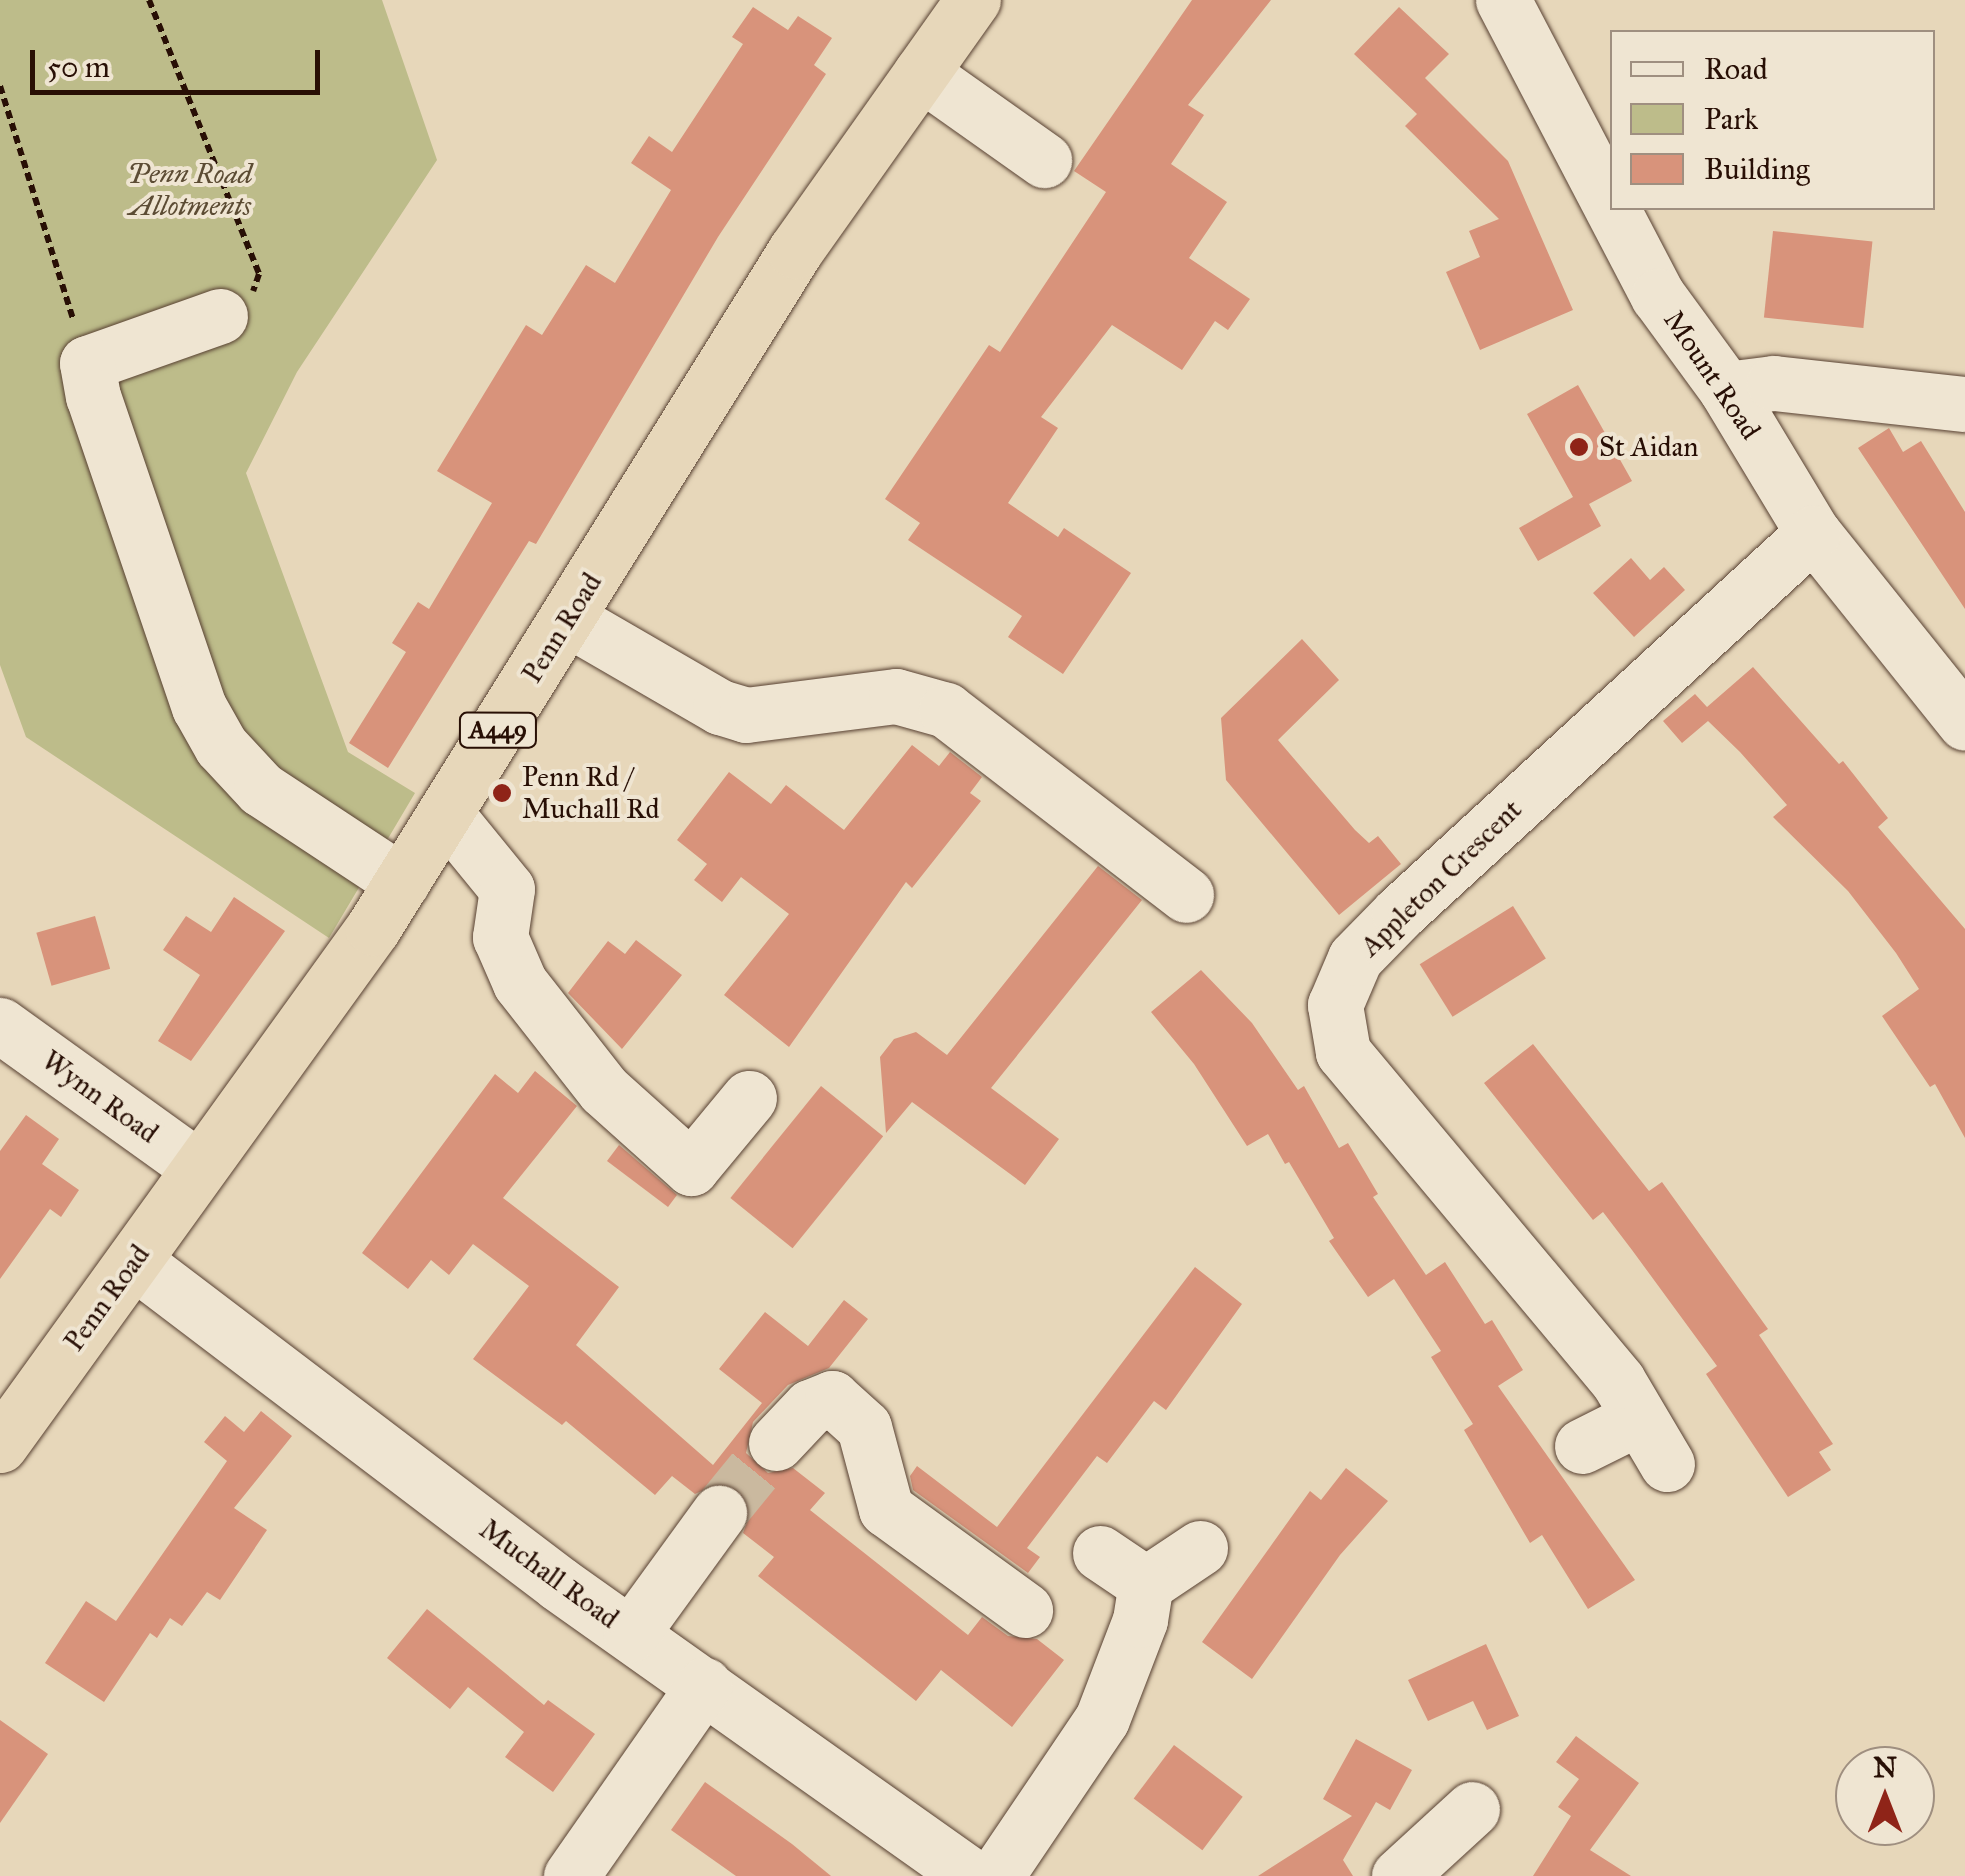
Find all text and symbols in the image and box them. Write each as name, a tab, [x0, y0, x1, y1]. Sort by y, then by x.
scale bar	[35, 30, 325, 92]
legend	[1610, 30, 1935, 210]
text: 50 m	[47, 49, 110, 85]
text: Road	[1704, 51, 1768, 87]
text: Park	[1704, 101, 1758, 137]
text: Building	[1704, 151, 1810, 187]
park label: Penn Road Allotments	[128, 157, 252, 223]
street label: Mount Road	[1657, 304, 1767, 446]
place label: St Aidan	[1599, 430, 1699, 464]
marker: St Aidan	[1568, 436, 1590, 458]
street label: Penn Road	[515, 567, 609, 689]
road number: A449	[458, 710, 538, 750]
place label: Penn Rd / Muchall Rd	[522, 760, 659, 826]
marker: Penn Rd / Muchall Rd	[491, 782, 513, 804]
street label: Appleton Crescent	[1353, 793, 1529, 963]
street label: Wynn Road	[35, 1044, 165, 1150]
street label: Penn Road	[57, 1238, 157, 1358]
street label: Muchall Road	[473, 1512, 625, 1636]
north arrow	[1835, 1746, 1935, 1846]
text: N	[1873, 1750, 1897, 1785]

